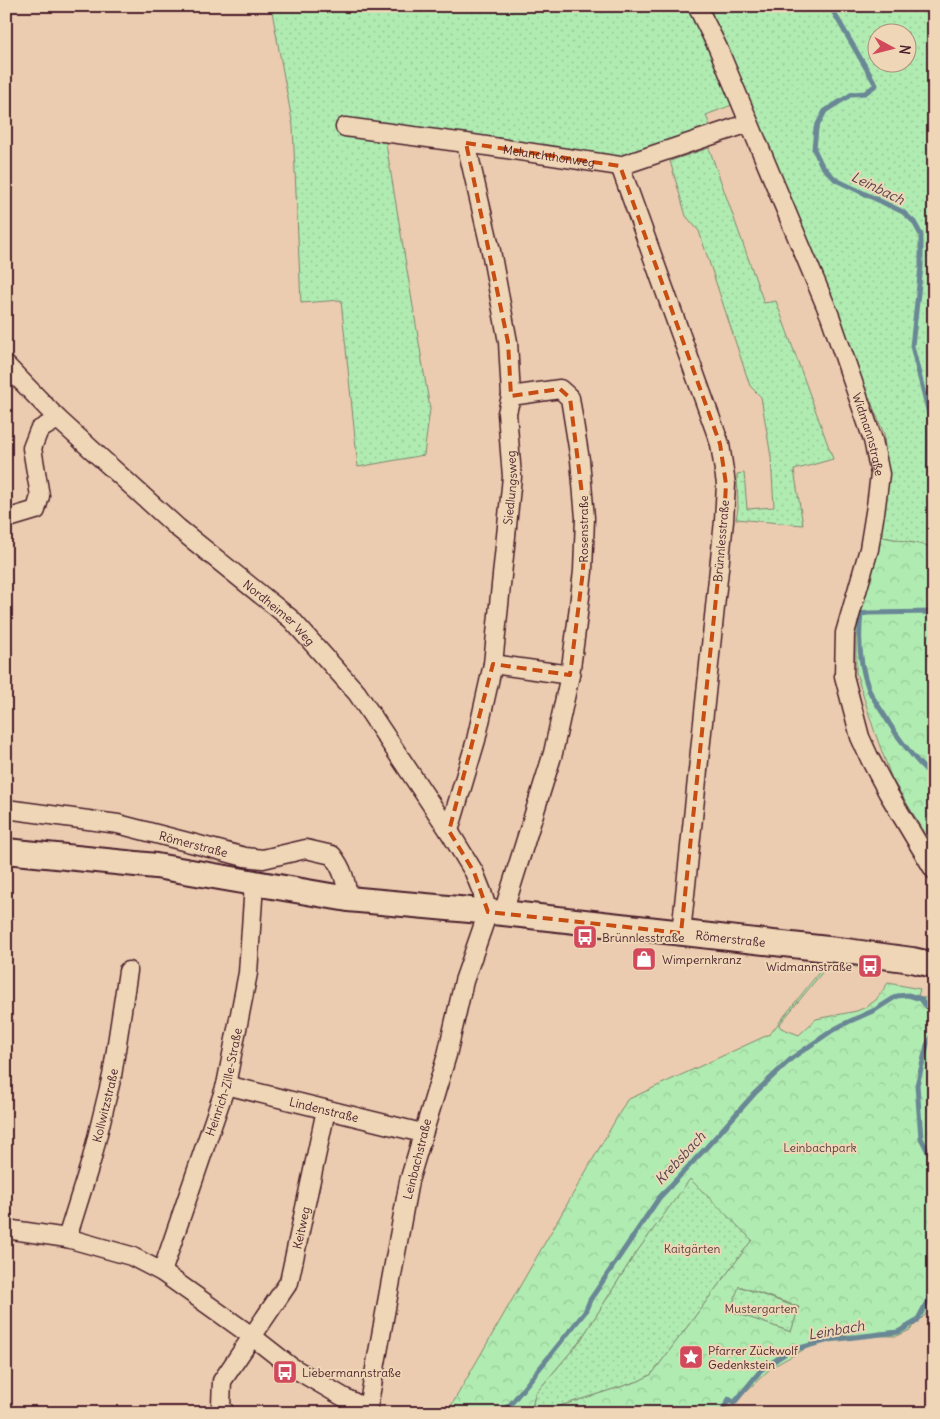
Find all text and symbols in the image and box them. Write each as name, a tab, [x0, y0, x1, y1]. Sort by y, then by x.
north arrow	[868, 22, 918, 72]
text: N	[895, 44, 914, 55]
street label: Melanchthonweg	[502, 141, 596, 170]
water label: Leinbach	[849, 167, 908, 209]
street label: Widmannstraße	[850, 391, 888, 477]
street label: Siedlungsweg	[500, 450, 520, 525]
street label: Rosenstraße	[576, 495, 591, 563]
street label: Brünnlesstraße	[710, 499, 732, 583]
street label: Nordheimer Weg	[240, 576, 318, 648]
street label: Römerstraße	[158, 828, 229, 860]
bus stop icon: Brünnlesstraße	[572, 924, 598, 950]
street label: Römerstraße	[695, 927, 766, 950]
place label: Brünnlesstraße	[602, 930, 684, 945]
shop icon: Wimpernkranz	[631, 946, 657, 972]
place label: Wimpernkranz	[662, 952, 742, 967]
bus stop icon: Widmannstraße	[857, 953, 883, 979]
place label: Widmannstraße	[766, 959, 852, 974]
street label: Heinrich-Zille-Straße	[202, 1027, 245, 1138]
street label: Kollwitzstraße	[89, 1067, 121, 1144]
street label: Lindenstraße	[288, 1093, 360, 1125]
street label: Leinbachstraße	[400, 1117, 434, 1201]
water label: Krebsbach	[651, 1127, 710, 1188]
park label: Leinbachpark	[783, 1140, 857, 1155]
street label: Keitweg	[289, 1205, 313, 1250]
park label: Kaitgärten	[664, 1241, 720, 1256]
park label: Mustergarten	[724, 1301, 798, 1316]
water label: Leinbach	[806, 1316, 866, 1344]
place label: Pfarrer Zückwolf Gedenkstein	[708, 1343, 799, 1372]
place icon: Pfarrer Zückwolf Gedenkstein	[678, 1344, 704, 1370]
bus stop icon: Liebermannstraße	[272, 1359, 298, 1385]
place label: Liebermannstraße	[302, 1365, 401, 1380]

